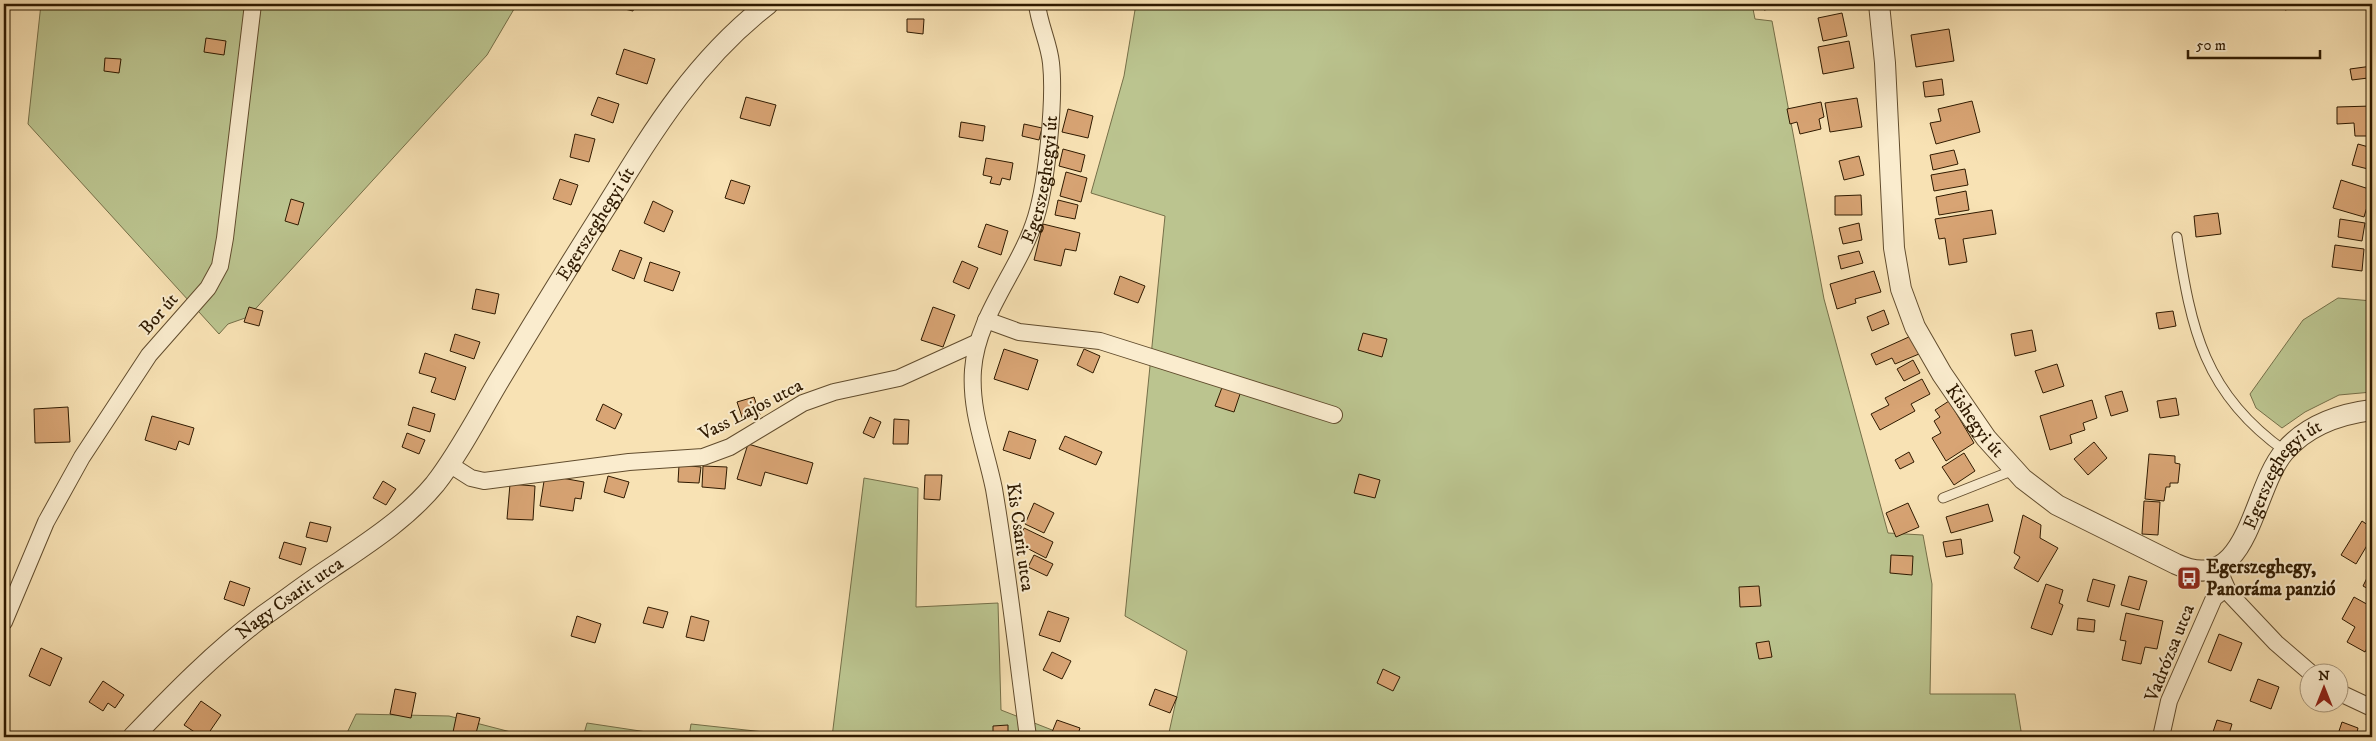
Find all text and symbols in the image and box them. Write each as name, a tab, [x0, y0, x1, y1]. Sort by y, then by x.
scale bar	[2188, 28, 2321, 60]
text: 50 m	[2196, 36, 2226, 55]
street label: Egerszeghegyi út	[1016, 115, 1063, 247]
street label: Egerszeghegyi út	[551, 162, 640, 285]
street label: Bor út	[135, 288, 183, 340]
street label: Vass Lajos utca	[694, 374, 807, 446]
street label: Kishegyi út	[1941, 380, 2009, 462]
street label: Egerszeghegyi út	[2238, 414, 2325, 533]
street label: Kis Csarit utca	[1001, 481, 1039, 593]
street label: Nagy Csarit utca	[231, 552, 348, 644]
place label: Egerszeghegy, Panoráma panzió	[2206, 556, 2336, 601]
bus stop icon: Egerszeghegy, Panoráma panzió	[2176, 565, 2202, 591]
street label: Vadrózsa utca	[2140, 601, 2200, 706]
north arrow	[2298, 664, 2348, 714]
text: N	[2318, 667, 2330, 685]

